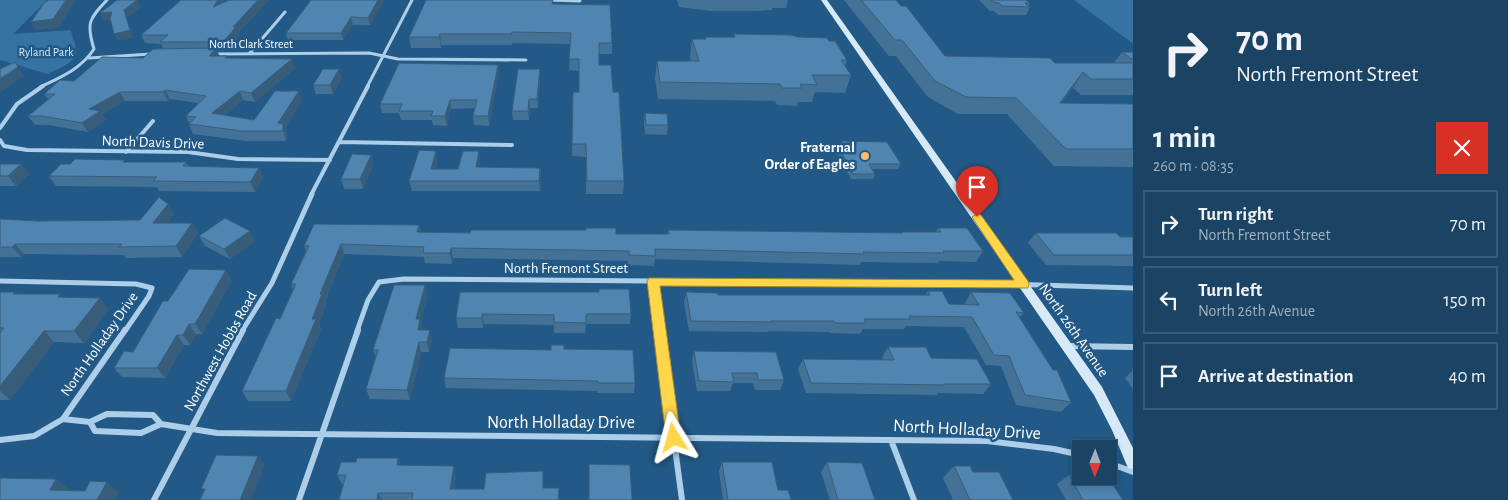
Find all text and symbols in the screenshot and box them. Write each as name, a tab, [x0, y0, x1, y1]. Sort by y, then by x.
icon: right	[1153, 20, 1218, 85]
text: 70 m	[1236, 22, 1303, 57]
street label: North Clark Street	[209, 38, 293, 50]
park label: Ryland Park	[18, 46, 74, 59]
text: North Fremont Street	[1236, 63, 1418, 85]
button: close	[1436, 122, 1488, 174]
text: 1 min	[1153, 123, 1216, 153]
street label: North Davis Drive	[101, 133, 205, 152]
place label: Fraternal Order of Eagles	[765, 140, 855, 172]
marker: Fraternal Order of Eagles	[859, 150, 871, 162]
text: 260 m · 08:35	[1153, 158, 1234, 174]
pin	[956, 166, 998, 217]
icon: arrive	[963, 173, 991, 201]
text: Turn right	[1198, 205, 1273, 224]
icon: right	[1155, 210, 1183, 238]
text: 70 m	[1450, 215, 1486, 234]
text: North Fremont Street	[1198, 227, 1331, 243]
street label: North Fremont Street	[504, 261, 628, 276]
street label: North 26th Avenue	[1036, 281, 1111, 380]
text: Turn left	[1198, 281, 1262, 300]
icon: left	[1155, 286, 1183, 314]
street label: North Holladay Drive	[58, 289, 141, 399]
street label: Northwest Hobbs Road	[181, 289, 260, 414]
text: 150 m	[1443, 291, 1486, 310]
text: North 26th Avenue	[1198, 303, 1315, 319]
icon: arrive	[1155, 362, 1183, 390]
text: Arrive at destination	[1198, 367, 1354, 386]
text: 40 m	[1448, 367, 1486, 386]
position arrow	[647, 411, 699, 463]
street label: North Holladay Drive	[487, 414, 635, 432]
street label: North Holladay Drive	[893, 417, 1041, 443]
north arrow	[1072, 440, 1118, 485]
map controls	[1072, 440, 1117, 485]

